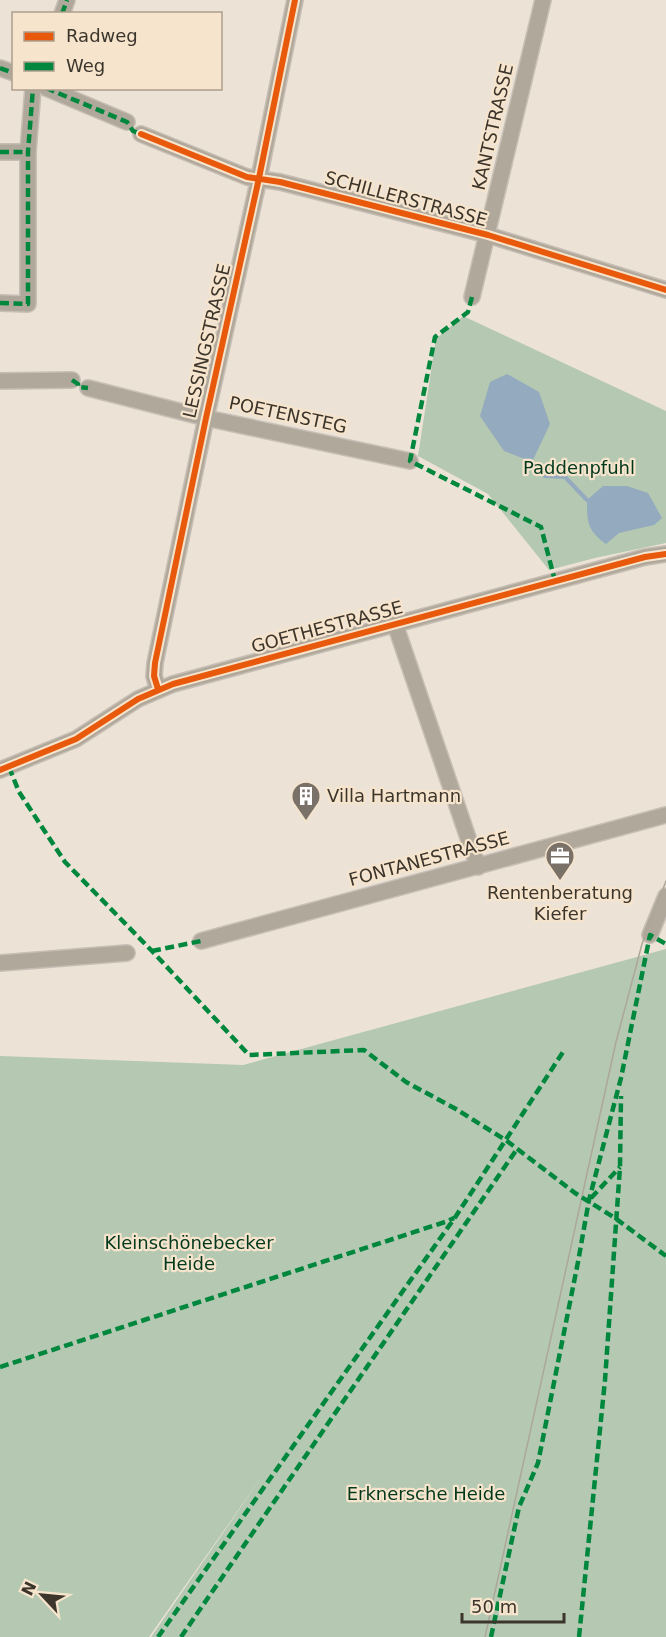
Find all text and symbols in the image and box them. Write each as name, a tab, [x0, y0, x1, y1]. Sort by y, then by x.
legend	[12, 12, 222, 90]
text: Radweg	[66, 25, 138, 46]
text: Weg	[66, 55, 105, 76]
street label: KANTSTRASSE	[468, 62, 517, 192]
street label: SCHILLERSTRASSE	[323, 167, 490, 230]
street label: LESSINGSTRASSE	[179, 262, 234, 420]
street label: POETENSTEG	[227, 392, 349, 437]
park label: Paddenpfuhl	[523, 457, 635, 478]
street label: GOETHESTRASSE	[249, 596, 405, 657]
building icon: Villa Hartmann	[290, 780, 322, 822]
place label: Villa Hartmann	[327, 785, 461, 806]
street label: FONTANESTRASSE	[346, 827, 512, 890]
office icon: Rentenberatung Kiefer	[544, 840, 576, 882]
place label: Rentenberatung Kiefer	[487, 882, 633, 924]
park label: Kleinschönebecker Heide	[104, 1232, 274, 1274]
park label: Erknersche Heide	[347, 1483, 505, 1504]
north arrow	[12, 1565, 72, 1625]
text: N	[17, 1578, 40, 1599]
scale bar	[462, 1586, 564, 1624]
text: 50 m	[471, 1596, 517, 1617]

